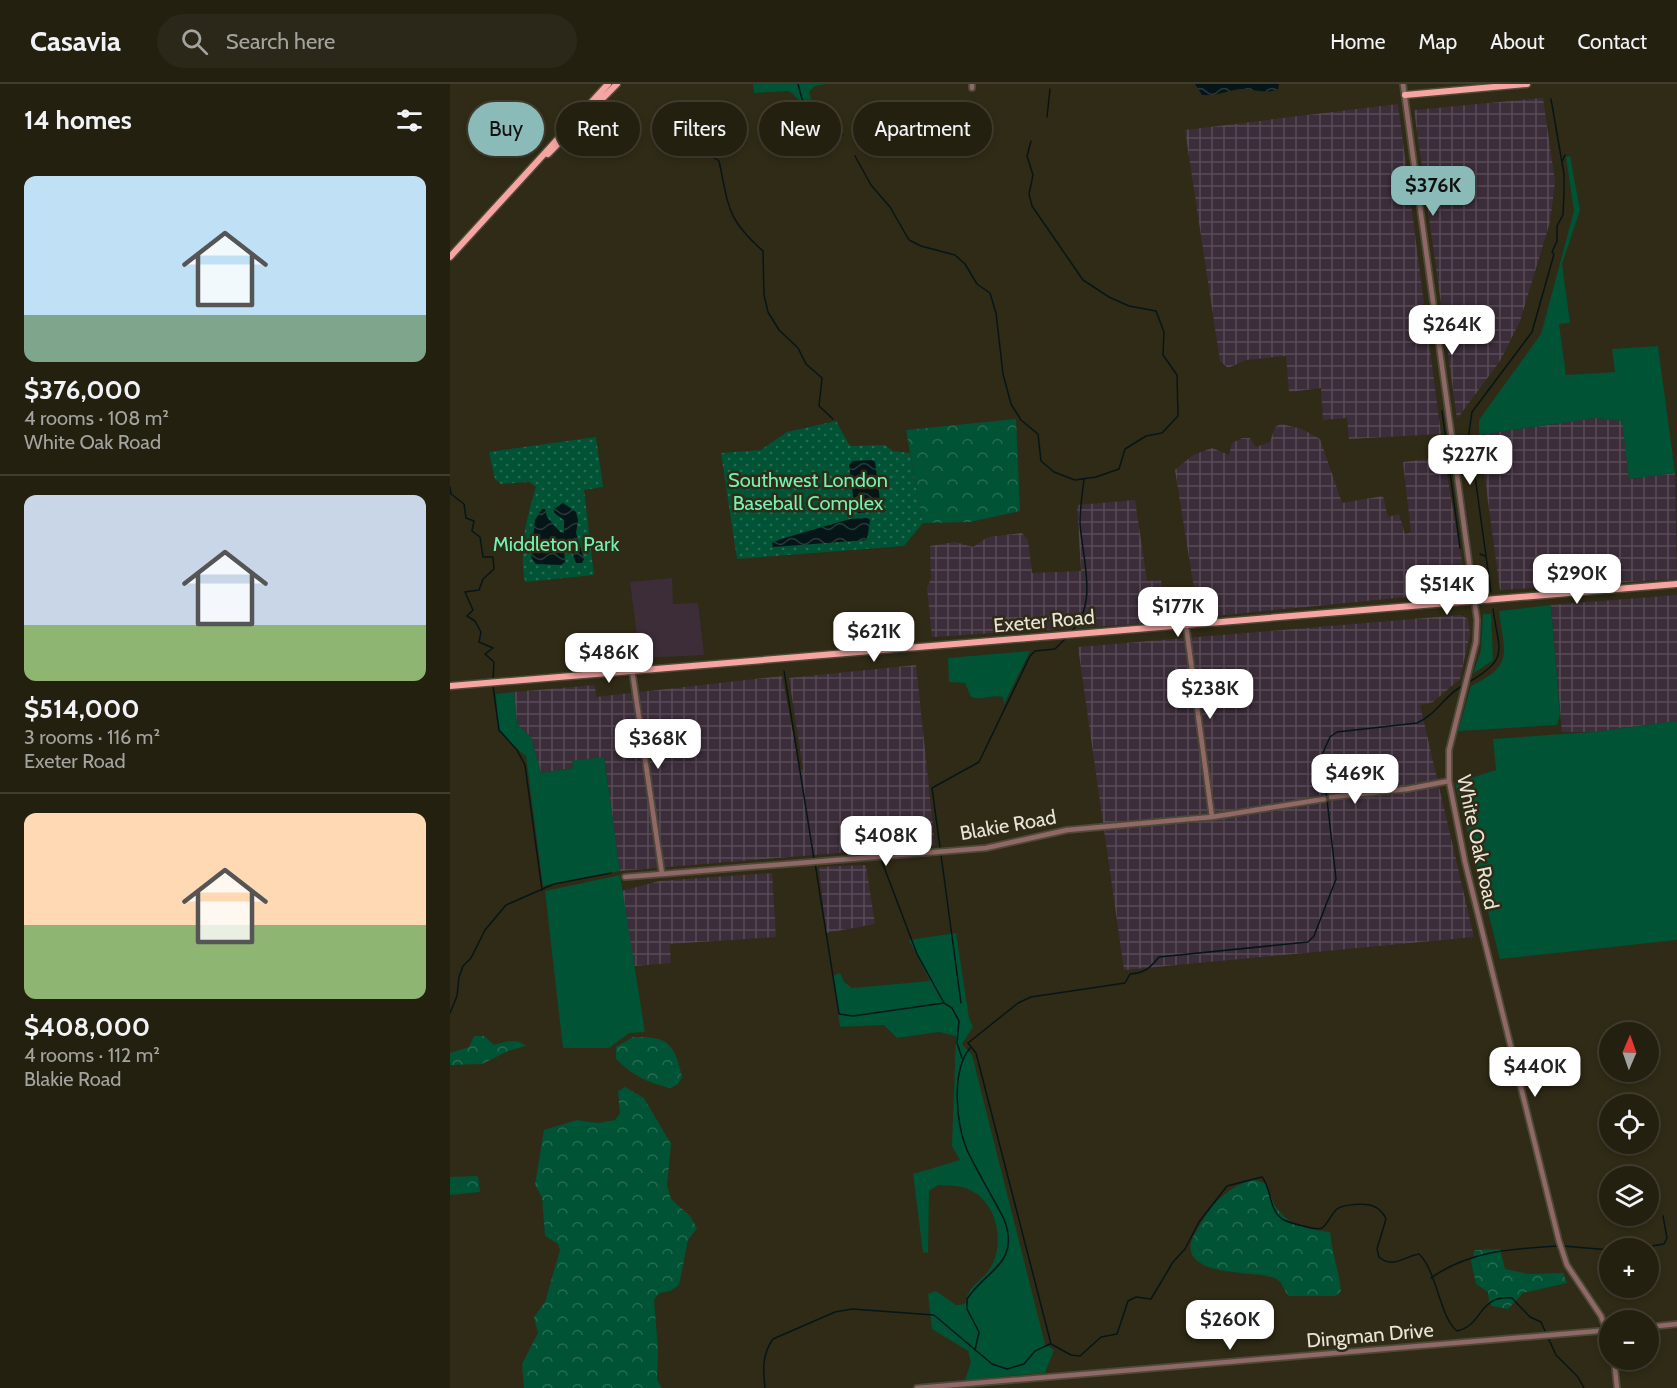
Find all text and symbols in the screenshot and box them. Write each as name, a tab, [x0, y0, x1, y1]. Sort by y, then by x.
search box	[157, 14, 577, 68]
text: Casavia	[30, 24, 121, 58]
icon: search	[178, 25, 211, 58]
text: Search here	[226, 28, 335, 55]
text: Home	[1330, 29, 1386, 54]
text: Map	[1419, 29, 1457, 54]
text: About	[1490, 29, 1544, 54]
text: Contact	[1577, 29, 1647, 54]
chip: Buy	[468, 102, 544, 156]
chip: Rent	[556, 102, 640, 156]
chip: Filters	[652, 102, 747, 156]
chip: New	[759, 102, 841, 156]
chip: Apartment	[853, 102, 992, 156]
text: 14 homes	[24, 104, 132, 136]
icon: filters	[393, 104, 426, 137]
pin: $376K	[1391, 166, 1475, 217]
text: $376K	[1405, 173, 1461, 197]
icon: home	[171, 215, 279, 323]
pin: $264K	[1410, 305, 1494, 356]
text: $264K	[1423, 312, 1481, 336]
text: $376,000	[24, 374, 141, 406]
text: 4 rooms · 108 m²	[24, 406, 169, 430]
text: White Oak Road	[24, 430, 161, 454]
pin: $227K	[1428, 435, 1512, 486]
text: $227K	[1442, 442, 1498, 466]
park label: Southwest London Baseball Complex	[728, 468, 888, 515]
park label: Middleton Park	[493, 532, 619, 556]
icon: home	[171, 534, 279, 642]
pin: $290K	[1535, 554, 1619, 605]
text: $290K	[1547, 561, 1607, 585]
pin: $514K	[1405, 565, 1489, 616]
text: $514K	[1420, 572, 1474, 596]
pin: $177K	[1136, 587, 1220, 638]
text: $177K	[1152, 594, 1204, 618]
street label: Exeter Road	[992, 605, 1096, 637]
pin: $621K	[832, 612, 916, 663]
text: $621K	[847, 619, 901, 643]
pin: $486K	[567, 633, 651, 684]
text: $486K	[579, 640, 639, 664]
pin: $238K	[1168, 669, 1252, 720]
text: $238K	[1181, 676, 1239, 700]
text: $514,000	[24, 693, 140, 725]
pin: $368K	[616, 719, 700, 770]
text: 3 rooms · 116 m²	[24, 725, 160, 749]
text: $368K	[629, 726, 687, 750]
text: Exeter Road	[24, 749, 126, 773]
pin: $469K	[1313, 754, 1397, 805]
text: $469K	[1325, 761, 1385, 785]
street label: White Oak Road	[1452, 772, 1504, 912]
street label: Blakie Road	[958, 805, 1058, 845]
pin: $408K	[844, 816, 928, 867]
text: $408K	[855, 823, 917, 847]
icon: home	[171, 852, 279, 960]
text: $408,000	[24, 1011, 150, 1043]
north arrow	[1599, 1022, 1659, 1082]
map controls	[1599, 1022, 1659, 1370]
text: 4 rooms · 112 m²	[24, 1043, 160, 1067]
pin: $440K	[1493, 1047, 1577, 1098]
text: $440K	[1503, 1054, 1567, 1078]
text: Blakie Road	[24, 1067, 121, 1091]
button: locate	[1599, 1094, 1659, 1154]
button: layers	[1599, 1166, 1659, 1226]
button: +	[1599, 1238, 1659, 1298]
pin: $260K	[1188, 1300, 1272, 1351]
text: $260K	[1200, 1307, 1260, 1331]
button: −	[1599, 1310, 1659, 1370]
street label: Dingman Drive	[1305, 1317, 1435, 1353]

